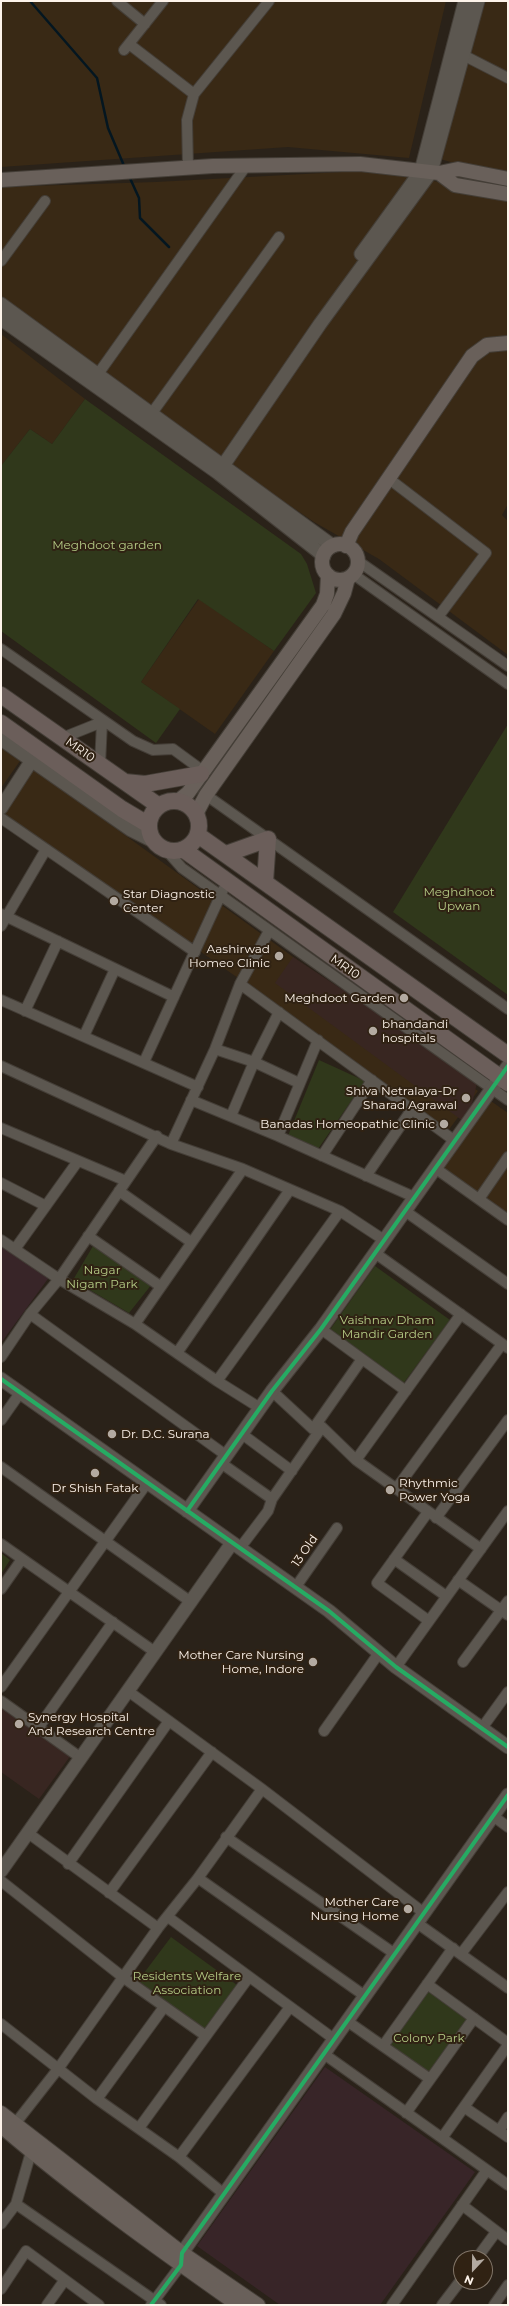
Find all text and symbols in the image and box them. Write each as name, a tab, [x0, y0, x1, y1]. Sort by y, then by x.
park label: Meghdoot garden	[52, 538, 162, 552]
street label: MR10	[63, 735, 97, 765]
park label: Meghdhoot Upwan	[423, 885, 495, 913]
place label: Star Diagnostic Center	[123, 887, 215, 915]
marker: Star Diagnostic Center	[108, 895, 120, 907]
place label: Aashirwad Homeo Clinic	[189, 942, 270, 970]
marker: Aashirwad Homeo Clinic	[273, 950, 285, 962]
street label: MR10	[328, 952, 362, 982]
place label: Meghdoot Garden	[284, 991, 395, 1005]
marker: Meghdoot Garden	[398, 992, 410, 1004]
place label: bhandandi hospitals	[382, 1017, 448, 1045]
marker: bhandandi hospitals	[367, 1025, 379, 1037]
place label: Shiva Netralaya-Dr Sharad Agrawal	[346, 1084, 457, 1112]
marker: Shiva Netralaya-Dr Sharad Agrawal	[460, 1092, 472, 1104]
place label: Banadas Homeopathic Clinic	[260, 1117, 435, 1131]
marker: Banadas Homeopathic Clinic	[438, 1118, 450, 1130]
park label: Nagar Nigam Park	[66, 1263, 138, 1291]
park label: Vaishnav Dham Mandir Garden	[340, 1313, 434, 1341]
place label: Dr. D.C. Surana	[121, 1427, 210, 1441]
marker: Dr. D.C. Surana	[106, 1428, 118, 1440]
marker: Dr Shish Fatak	[89, 1467, 101, 1479]
place label: Rhythmic Power Yoga	[399, 1476, 470, 1504]
place label: Dr Shish Fatak	[51, 1481, 139, 1495]
marker: Rhythmic Power Yoga	[384, 1484, 396, 1496]
street label: 13 Old	[289, 1532, 321, 1570]
place label: Mother Care Nursing Home, Indore	[178, 1648, 304, 1676]
marker: Mother Care Nursing Home, Indore	[307, 1656, 319, 1668]
place label: Synergy Hospital And Research Centre	[28, 1710, 155, 1738]
marker: Synergy Hospital And Research Centre	[13, 1718, 25, 1730]
place label: Mother Care Nursing Home	[311, 1895, 399, 1923]
marker: Mother Care Nursing Home	[402, 1903, 414, 1915]
park label: Residents Welfare Association	[133, 1969, 241, 1997]
park label: Colony Park	[393, 2031, 465, 2045]
north arrow	[453, 2250, 493, 2290]
text: N	[462, 2272, 476, 2288]

